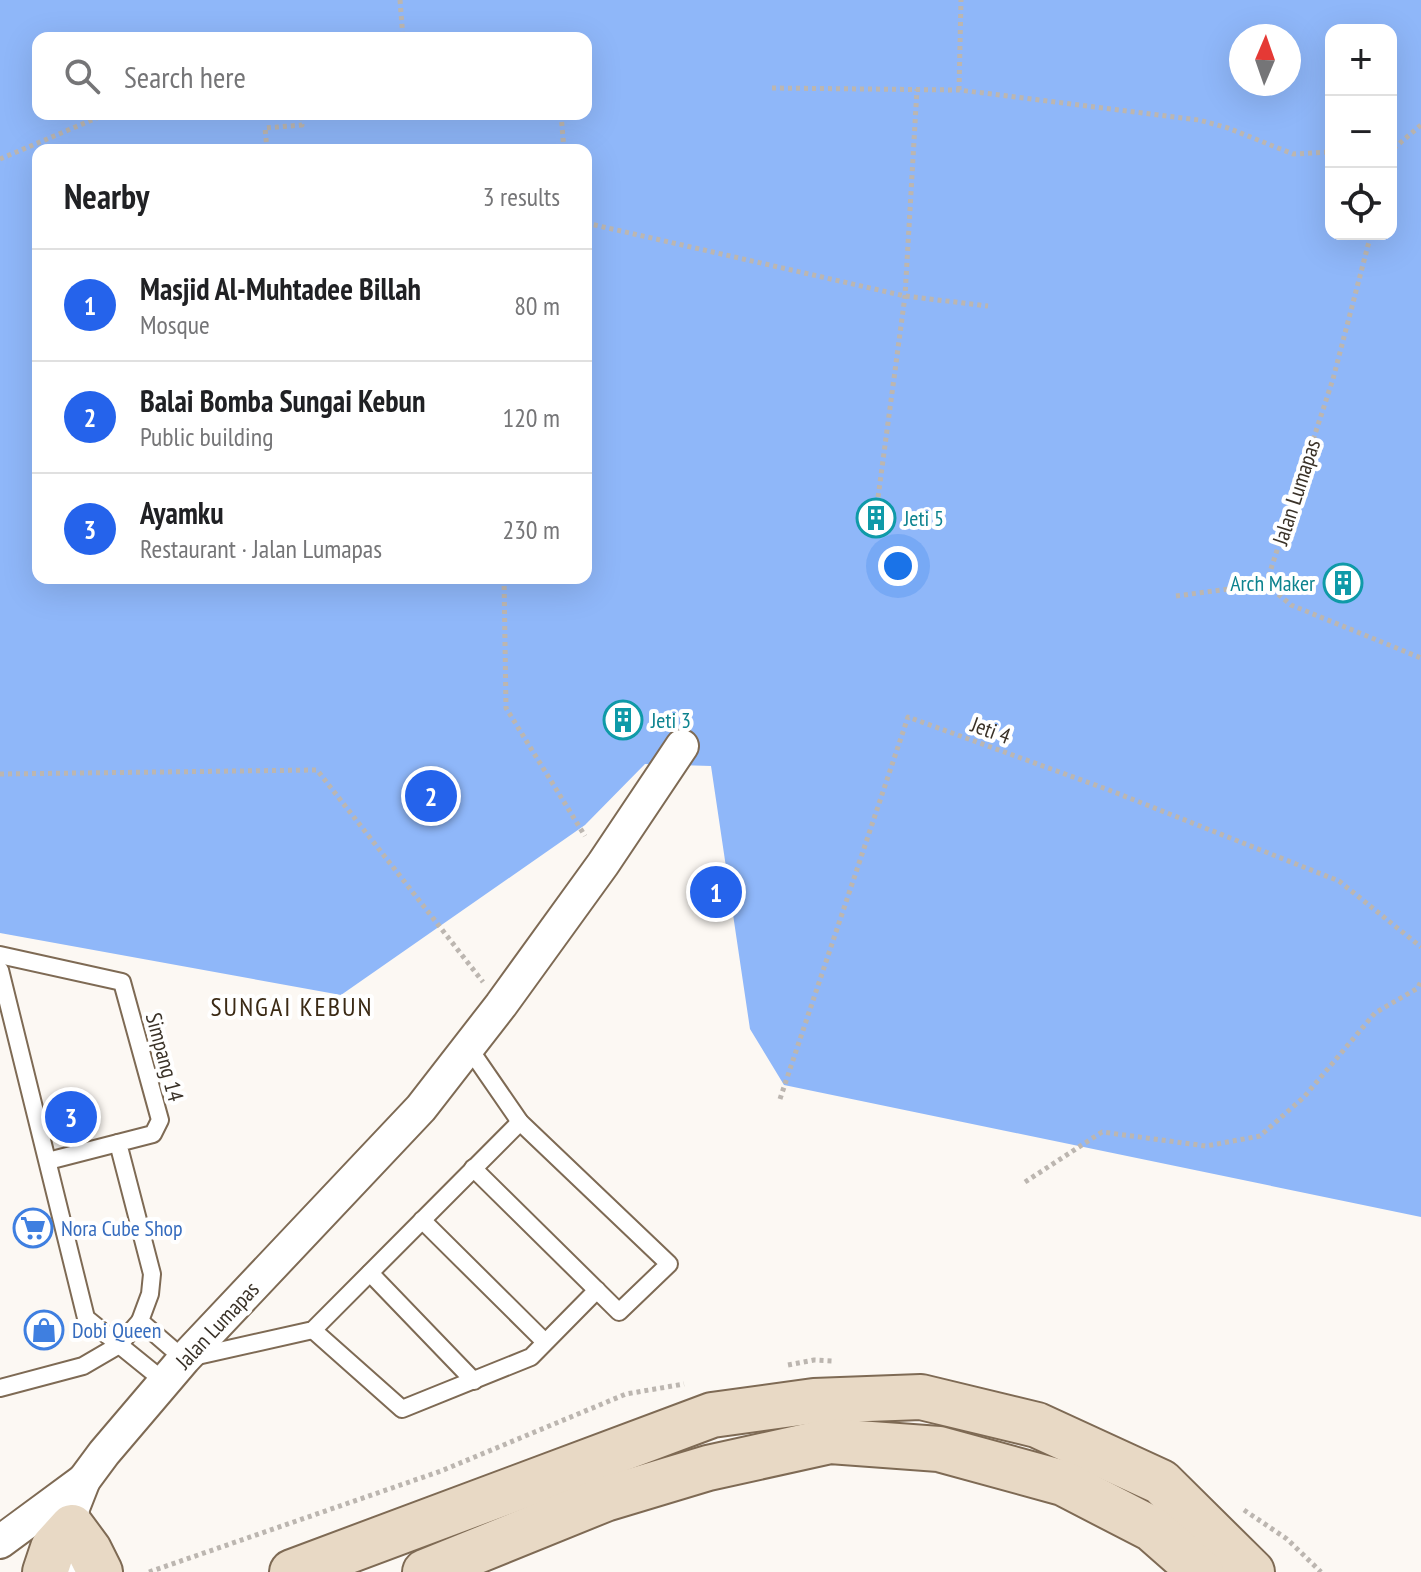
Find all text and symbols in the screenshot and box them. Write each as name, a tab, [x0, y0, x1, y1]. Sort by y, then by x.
north arrow	[1229, 24, 1301, 96]
map controls	[1325, 24, 1397, 240]
button: +	[1325, 24, 1397, 96]
search box	[32, 32, 592, 120]
icon: search	[60, 54, 104, 98]
text: Search here	[124, 57, 246, 96]
button: −	[1325, 96, 1397, 168]
button: locate	[1325, 168, 1397, 240]
text: Nearby	[64, 174, 149, 218]
text: 3 results	[483, 180, 560, 213]
text: Masjid Al-Muhtadee Billah	[140, 269, 421, 308]
text: 1	[84, 289, 96, 322]
text: 80 m	[514, 289, 560, 322]
text: Mosque	[140, 308, 210, 341]
text: Balai Bomba Sungai Kebun	[140, 381, 425, 420]
text: 2	[84, 401, 96, 434]
text: 120 m	[502, 401, 560, 434]
text: Public building	[140, 420, 273, 453]
street label: Jalan Lumapas	[1265, 436, 1326, 549]
text: Ayamku	[140, 493, 224, 532]
building icon: Jeti 5	[855, 497, 897, 539]
place label: Jeti 5	[903, 504, 944, 532]
text: 3	[84, 513, 96, 546]
text: 230 m	[502, 513, 560, 546]
text: Restaurant · Jalan Lumapas	[140, 532, 382, 565]
your location	[878, 546, 918, 586]
building icon: Arch Maker	[1322, 562, 1364, 604]
place label: Arch Maker	[1230, 569, 1315, 597]
building icon: Jeti 3	[602, 699, 644, 741]
place label: Jeti 3	[650, 706, 691, 734]
street label: Jeti 4	[967, 710, 1015, 750]
pin: 2	[405, 766, 457, 826]
pin: 1	[690, 862, 742, 922]
district label: SUNGAI KEBUN	[210, 990, 374, 1023]
street label: Simpang 14	[140, 1010, 190, 1104]
pin: 3	[45, 1087, 97, 1147]
supermarket icon: Nora Cube Shop	[12, 1207, 54, 1249]
place label: Nora Cube Shop	[61, 1214, 183, 1242]
street label: Jalan Lumapas	[169, 1275, 265, 1375]
shop icon: Dobi Queen	[23, 1309, 65, 1351]
place label: Dobi Queen	[72, 1316, 161, 1344]

